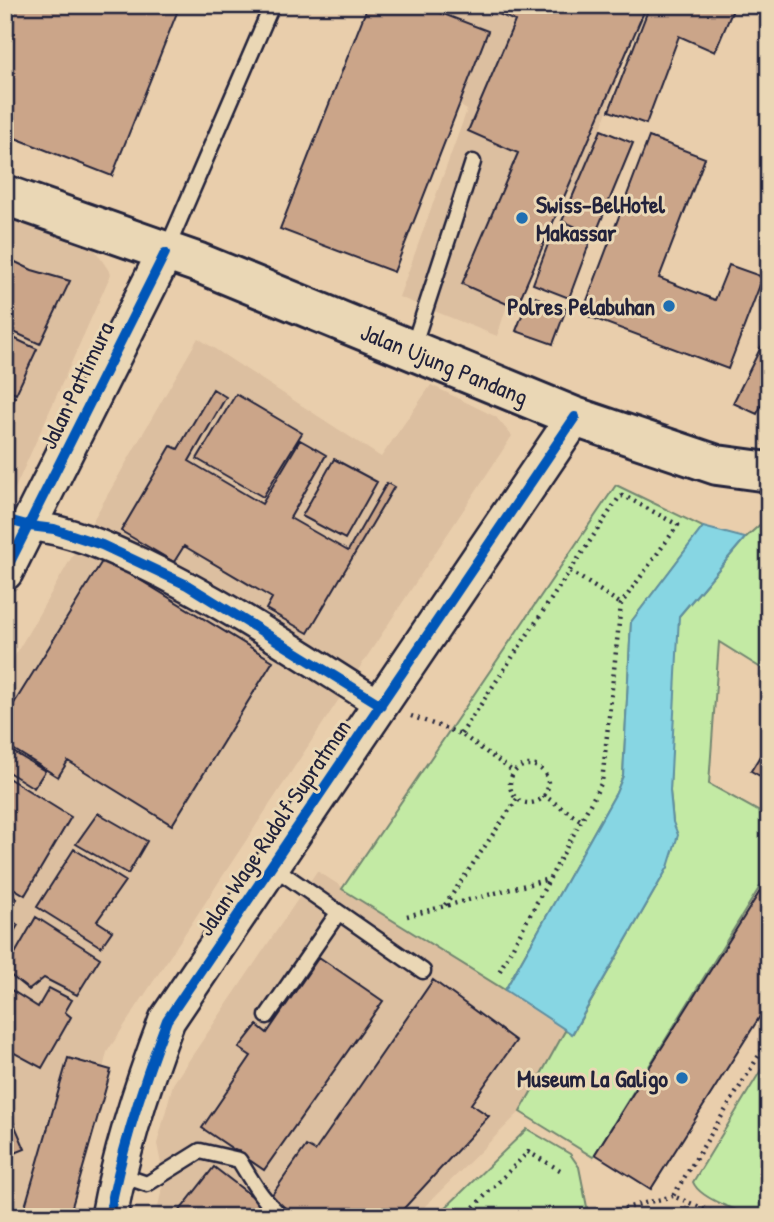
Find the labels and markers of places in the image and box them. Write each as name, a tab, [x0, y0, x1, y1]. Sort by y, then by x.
place label: Swiss-BelHotel Makassar	[536, 188, 665, 248]
marker: Swiss-BelHotel Makassar	[514, 210, 530, 226]
place label: Polres Pelabuhan	[507, 290, 655, 322]
marker: Polres Pelabuhan	[661, 298, 677, 314]
place label: Museum La Galigo	[517, 1062, 668, 1095]
marker: Museum La Galigo	[674, 1070, 690, 1086]

